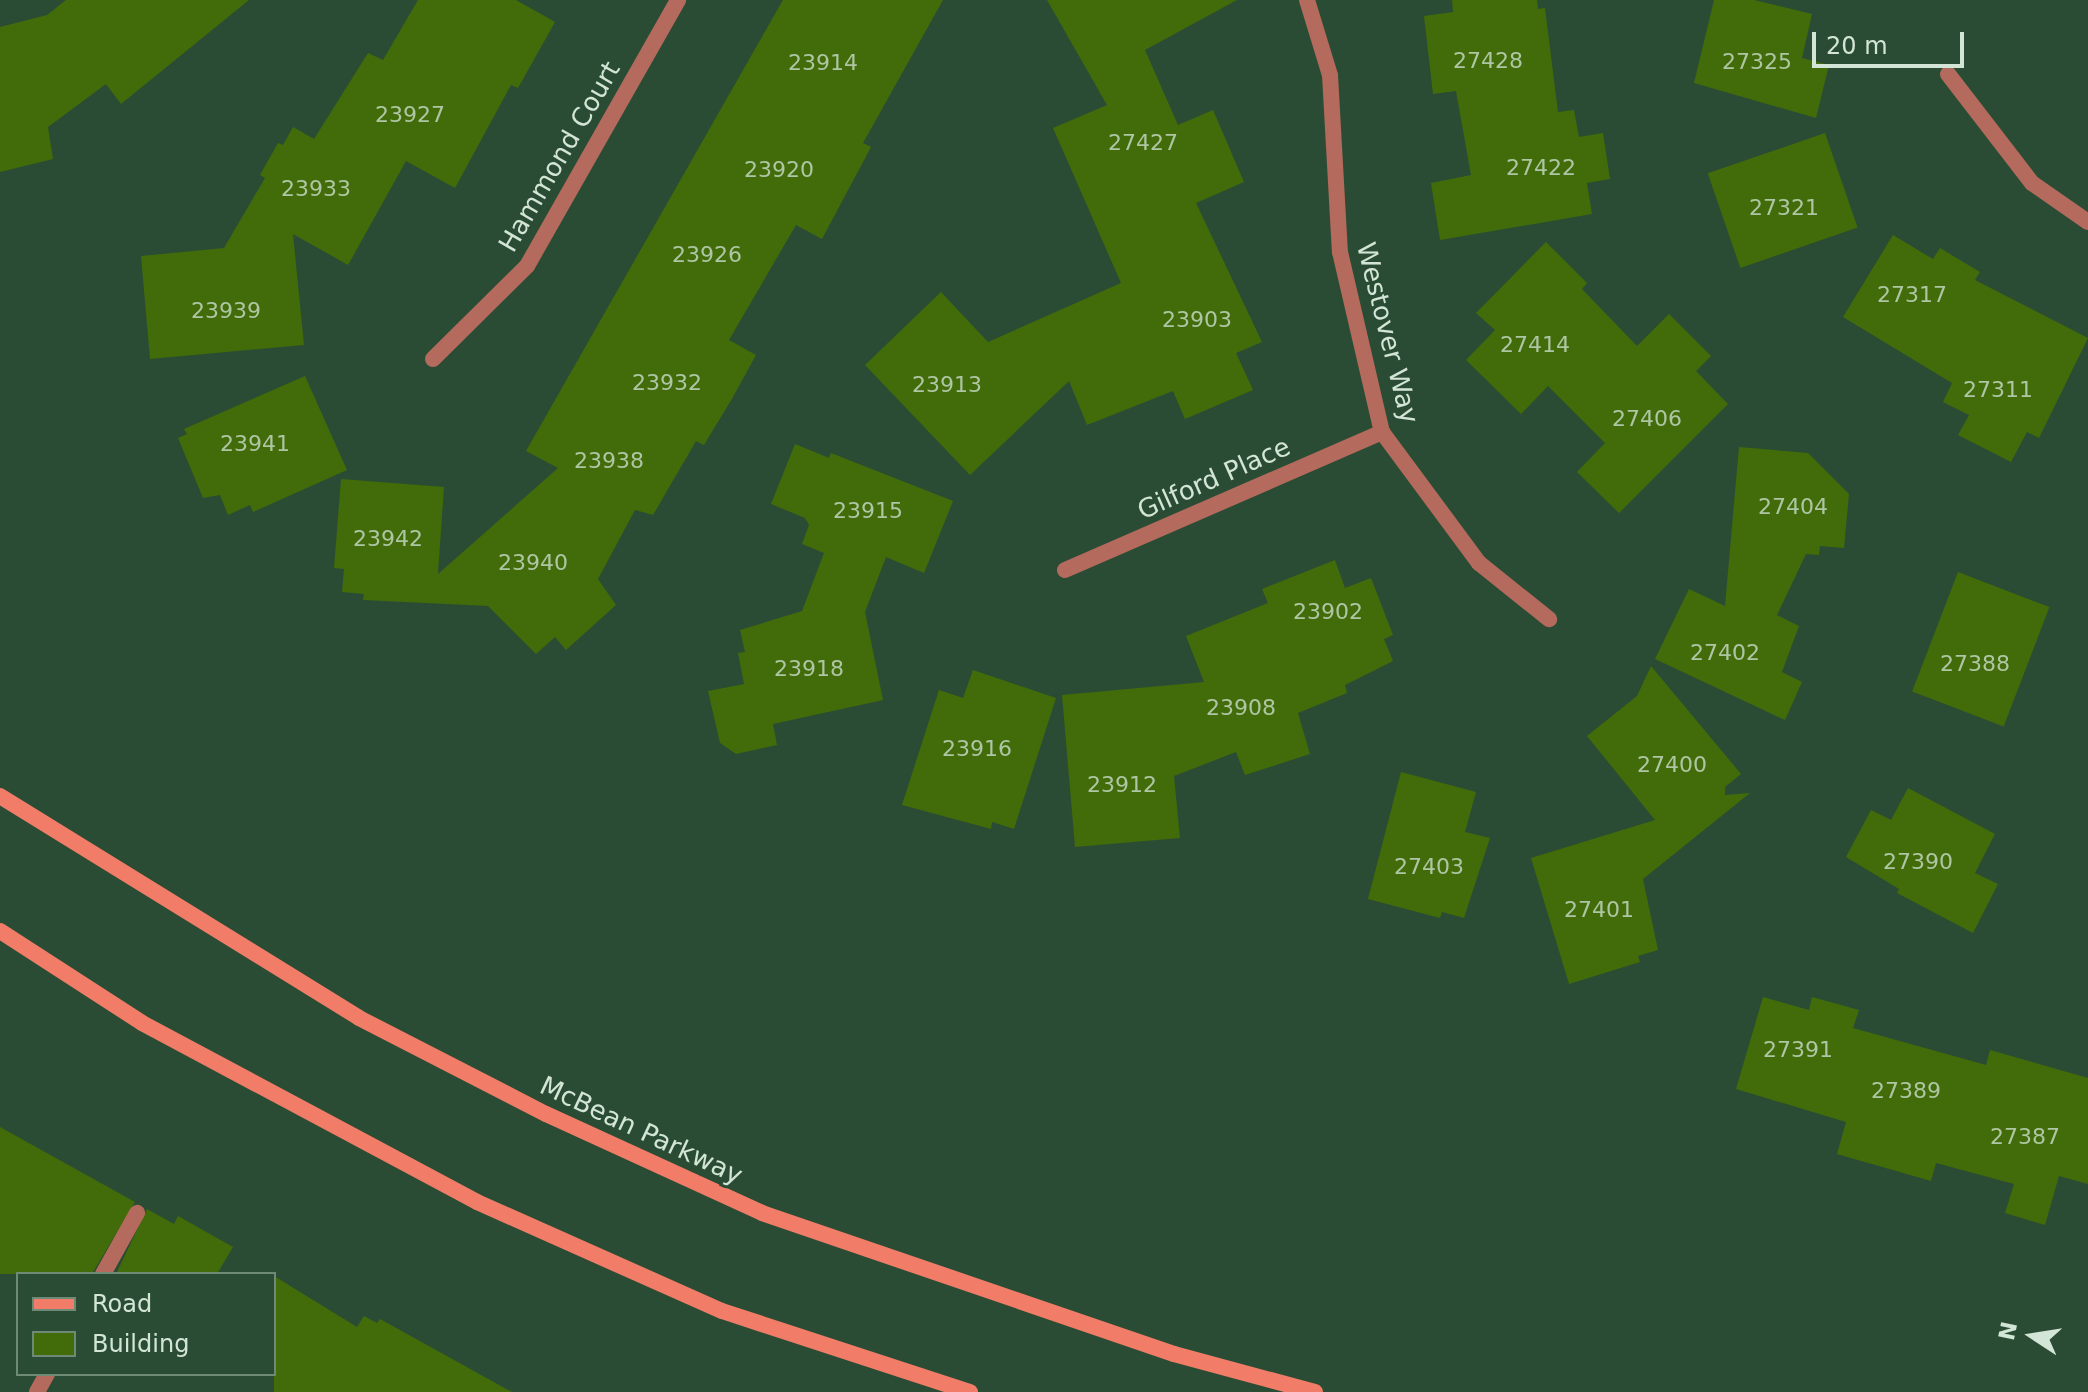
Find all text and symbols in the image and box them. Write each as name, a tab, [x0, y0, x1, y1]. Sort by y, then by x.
scale bar	[1816, 16, 1968, 66]
text: 20 m	[1826, 32, 1888, 60]
house number: 27428	[1453, 48, 1523, 74]
house number: 27325	[1722, 49, 1792, 75]
house number: 23914	[788, 50, 858, 76]
street label: Hammond Court	[493, 56, 627, 258]
house number: 23927	[375, 102, 445, 128]
house number: 27427	[1108, 130, 1178, 156]
house number: 27422	[1506, 155, 1576, 181]
house number: 23920	[744, 157, 814, 183]
house number: 23933	[281, 176, 351, 202]
house number: 27321	[1749, 195, 1819, 221]
street label: Westover Way	[1349, 239, 1425, 427]
house number: 23926	[672, 242, 742, 268]
house number: 27317	[1877, 282, 1947, 308]
house number: 23939	[191, 298, 261, 324]
house number: 23903	[1162, 307, 1232, 333]
house number: 27414	[1500, 332, 1570, 358]
house number: 23932	[632, 370, 702, 396]
house number: 23913	[912, 372, 982, 398]
house number: 27311	[1963, 377, 2033, 403]
house number: 27406	[1612, 406, 1682, 432]
house number: 23941	[220, 431, 290, 457]
street label: Gilford Place	[1133, 431, 1295, 527]
house number: 23938	[574, 448, 644, 474]
house number: 27404	[1758, 494, 1828, 520]
house number: 23915	[833, 498, 903, 524]
house number: 23942	[353, 526, 423, 552]
house number: 23940	[498, 550, 568, 576]
house number: 23902	[1293, 599, 1363, 625]
house number: 27402	[1690, 640, 1760, 666]
house number: 27388	[1940, 651, 2010, 677]
house number: 23918	[774, 656, 844, 682]
house number: 23908	[1206, 695, 1276, 721]
house number: 23916	[942, 736, 1012, 762]
house number: 27400	[1637, 752, 1707, 778]
house number: 23912	[1087, 772, 1157, 798]
house number: 27390	[1883, 849, 1953, 875]
house number: 27403	[1394, 854, 1464, 880]
house number: 27401	[1564, 897, 1634, 923]
house number: 27391	[1763, 1037, 1833, 1063]
street label: McBean Parkway	[535, 1070, 747, 1192]
house number: 27389	[1871, 1078, 1941, 1104]
house number: 27387	[1990, 1124, 2060, 1150]
legend	[16, 1272, 276, 1376]
text: Road	[92, 1290, 152, 1318]
north arrow	[1992, 1296, 2072, 1376]
text: N	[1994, 1319, 2022, 1343]
text: Building	[92, 1330, 189, 1358]

